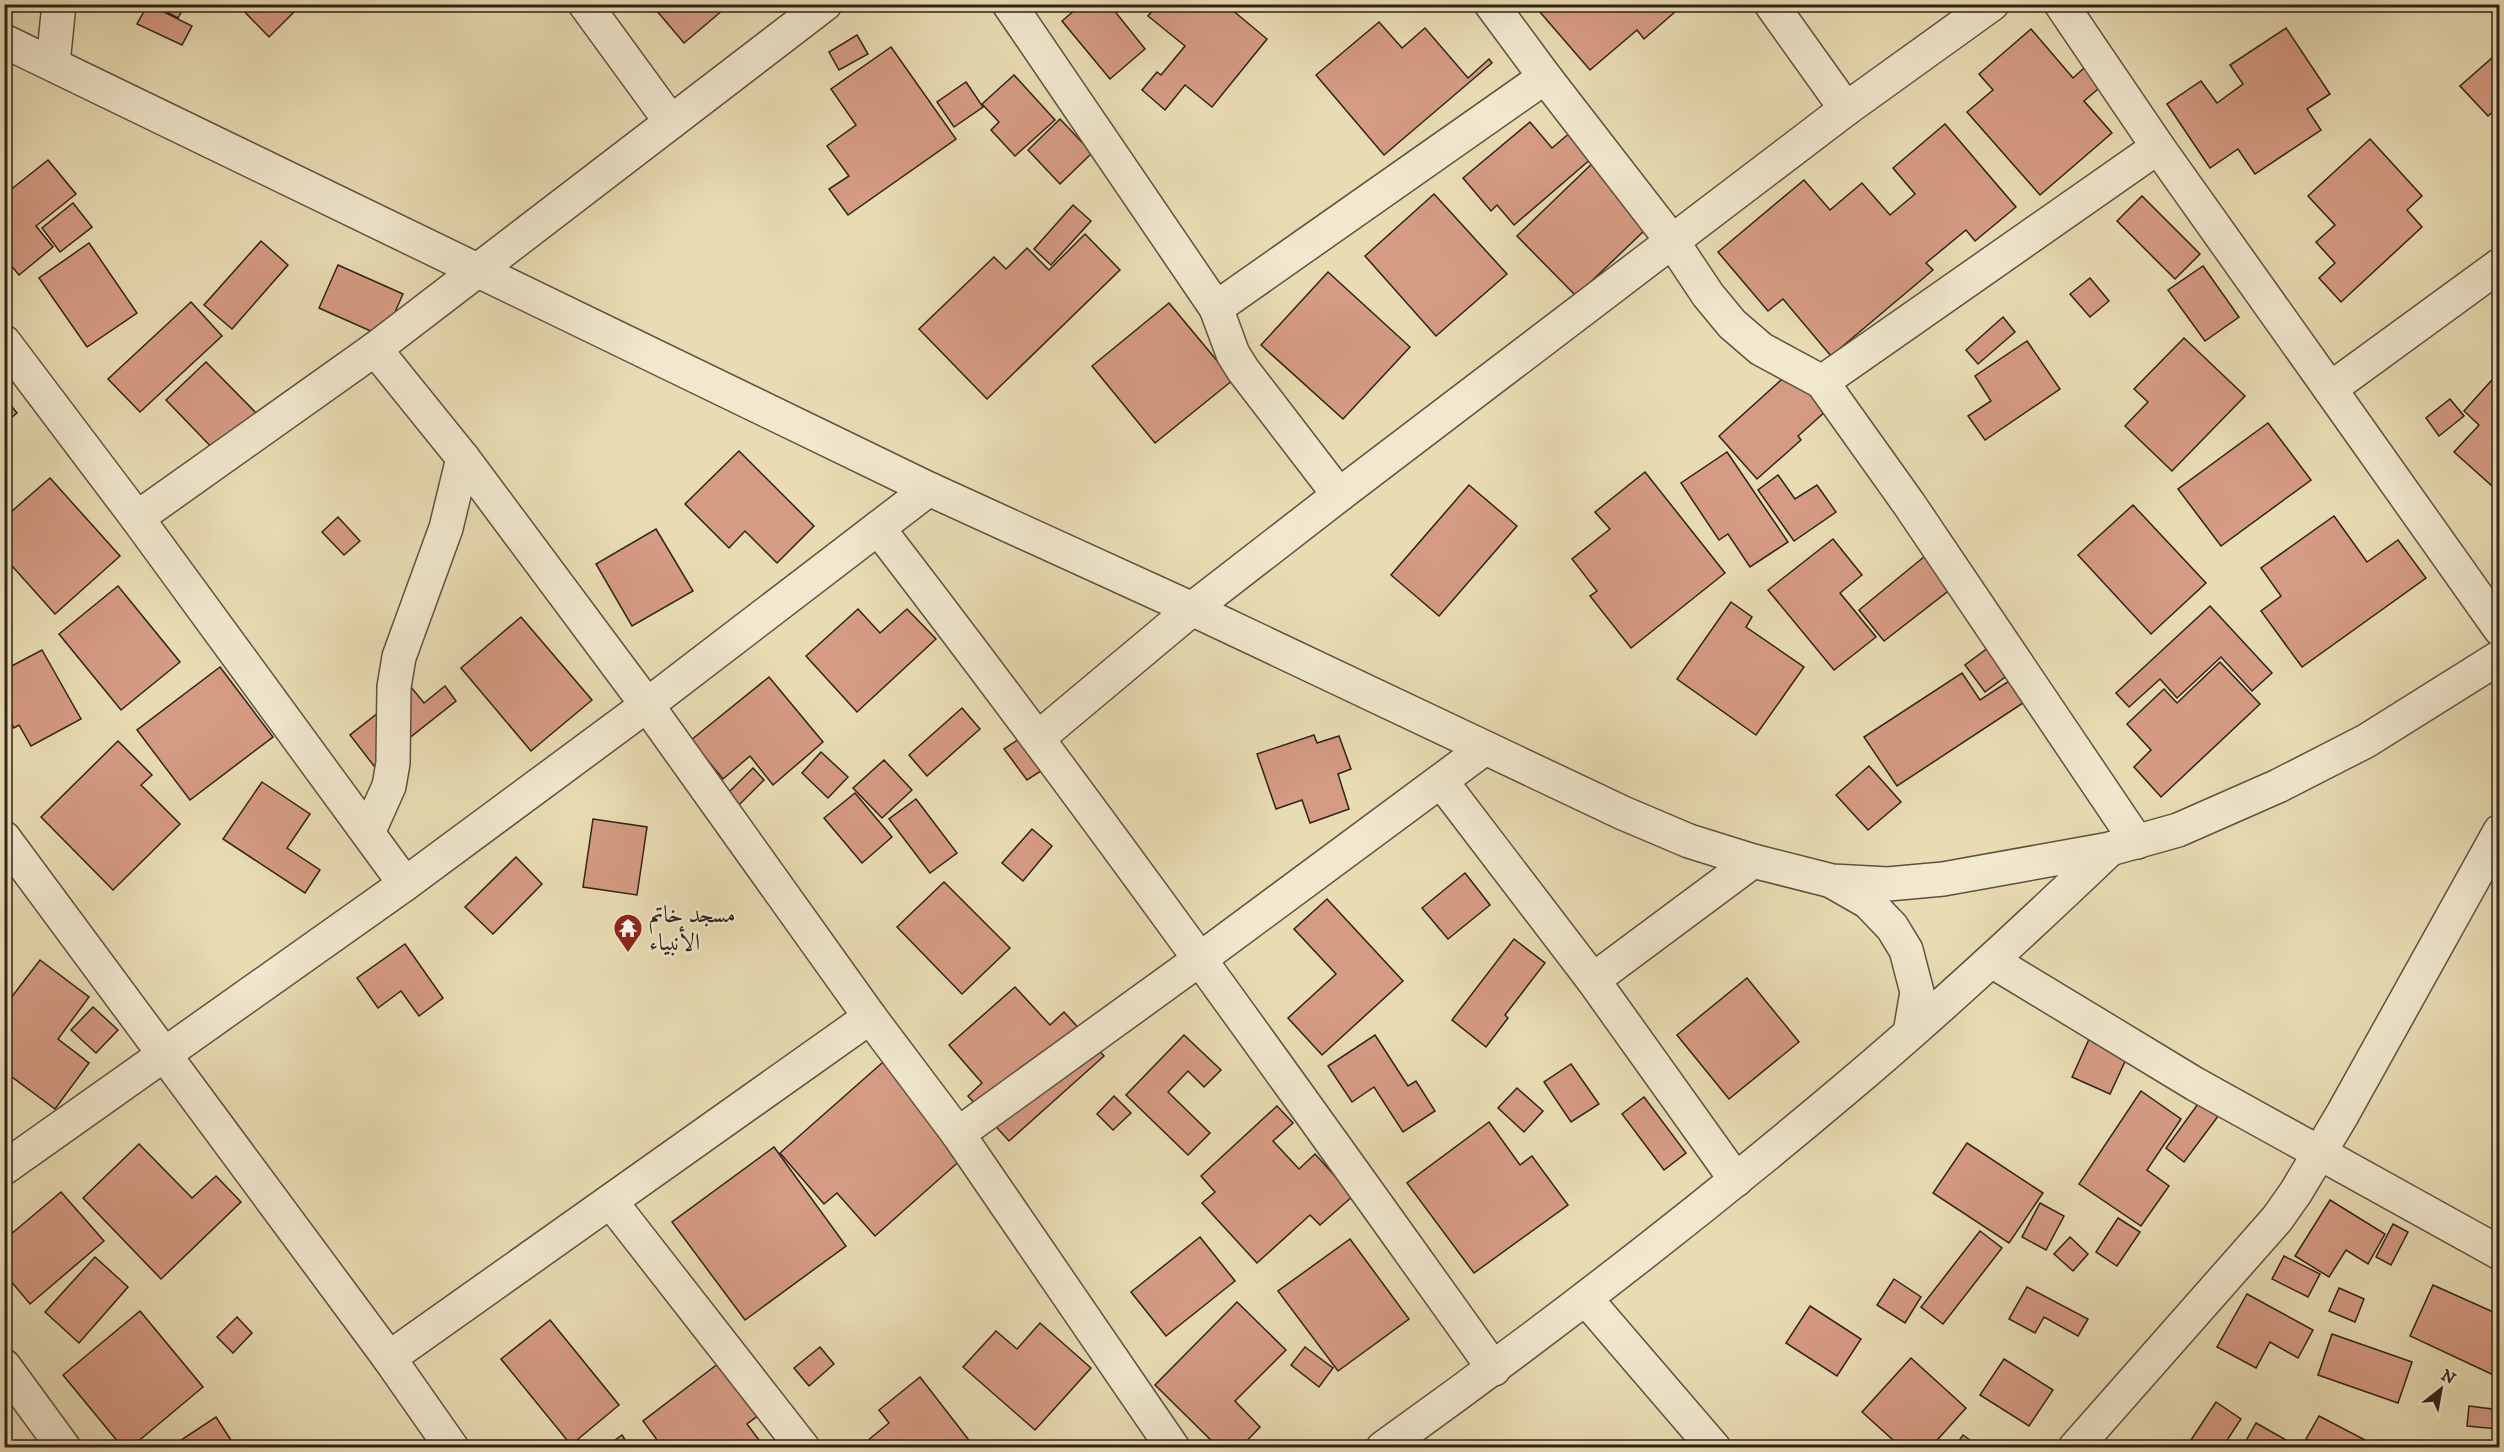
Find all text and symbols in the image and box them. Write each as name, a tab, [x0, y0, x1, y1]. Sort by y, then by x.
place label: مسجد خاتم الأنبياء	[649, 900, 736, 958]
temple icon: مسجد خاتم الأنبياء	[612, 912, 644, 954]
north arrow	[2411, 1359, 2471, 1419]
text: N	[2437, 1365, 2459, 1389]

